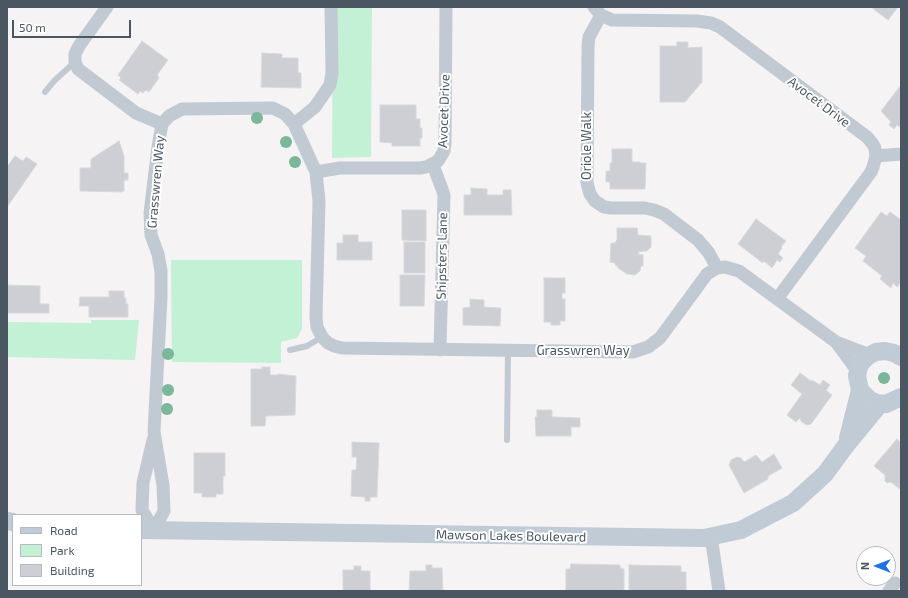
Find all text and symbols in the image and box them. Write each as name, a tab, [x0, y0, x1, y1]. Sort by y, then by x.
scale bar	[14, 12, 133, 38]
text: 50 m	[19, 20, 46, 34]
street label: Avocet Drive	[435, 74, 453, 148]
street label: Avocet Drive	[785, 74, 853, 130]
street label: Oriole Walk	[579, 112, 595, 180]
street label: Grasswren Way	[144, 135, 168, 229]
street label: Shipsters Lane	[433, 212, 451, 300]
street label: Grasswren Way	[536, 343, 630, 359]
legend	[12, 514, 142, 586]
text: Road	[50, 523, 78, 537]
street label: Mawson Lakes Boulevard	[436, 527, 586, 545]
text: Park	[50, 543, 75, 557]
north arrow	[856, 546, 896, 586]
text: N	[858, 562, 871, 570]
text: Building	[50, 563, 94, 577]

